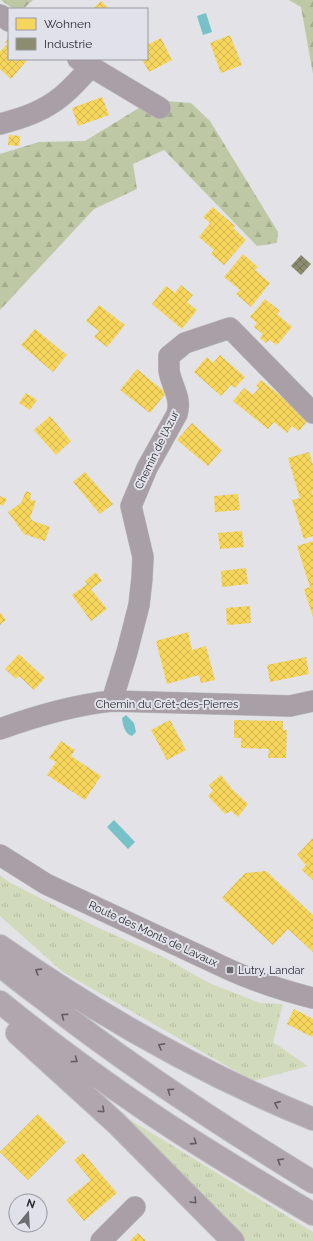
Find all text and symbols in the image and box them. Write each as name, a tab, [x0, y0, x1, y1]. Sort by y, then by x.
legend	[8, 8, 148, 60]
text: Wohnen	[44, 17, 91, 31]
text: Industrie	[44, 37, 92, 51]
street label: Chemin de l'Azur	[132, 408, 182, 491]
street label: Chemin du Crêt-des-Pierres	[96, 698, 238, 711]
street label: Route des Monts de Lavaux	[86, 898, 220, 970]
place label: Lutry, Landar	[238, 964, 305, 977]
marker: Lutry, Landar	[225, 965, 235, 975]
one-way arrow	[35, 969, 42, 976]
one-way arrow	[62, 1013, 69, 1020]
one-way arrow	[157, 1043, 165, 1051]
one-way arrow	[71, 1055, 78, 1062]
one-way arrow	[167, 1088, 174, 1096]
one-way arrow	[274, 1101, 281, 1109]
one-way arrow	[97, 1105, 105, 1112]
one-way arrow	[190, 1137, 197, 1144]
one-way arrow	[277, 1159, 284, 1166]
north arrow	[8, 1193, 48, 1233]
text: N	[25, 1196, 37, 1211]
one-way arrow	[189, 1196, 197, 1204]

